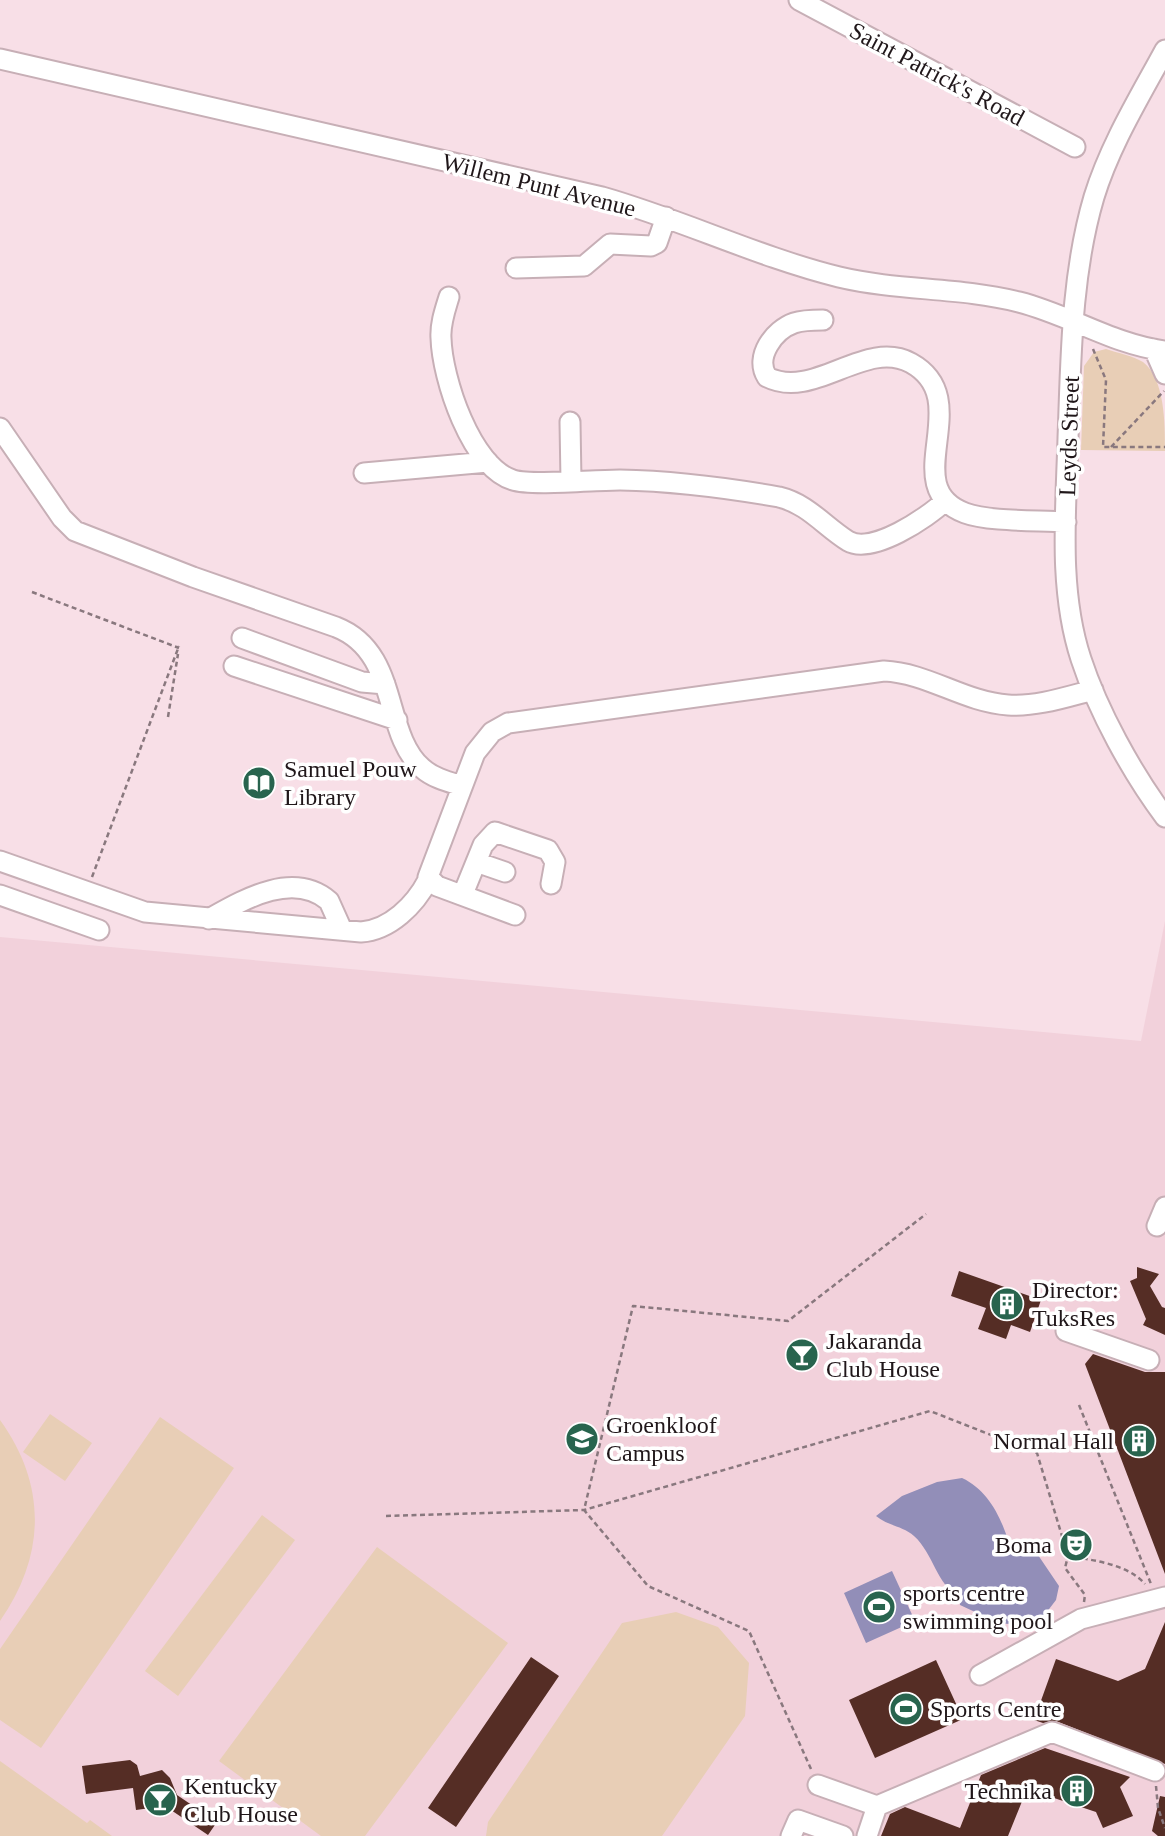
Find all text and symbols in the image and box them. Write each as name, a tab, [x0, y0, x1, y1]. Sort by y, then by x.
street label: Saint Patrick's Road	[845, 17, 1029, 131]
street label: Willem Punt Avenue	[440, 148, 638, 222]
street label: Leyds Street	[1054, 375, 1084, 497]
place label: Samuel Pouw Library	[284, 756, 417, 810]
library icon: Samuel Pouw Library	[240, 764, 278, 802]
place label: Director: TuksRes	[1032, 1277, 1119, 1331]
building icon: Director: TuksRes	[988, 1285, 1026, 1323]
place label: Jakaranda Club House	[826, 1328, 940, 1382]
bar icon: Jakaranda Club House	[783, 1336, 821, 1374]
place label: Groenkloof Campus	[606, 1412, 717, 1466]
school or university icon: Groenkloof Campus	[563, 1420, 601, 1458]
building icon: Normal Hall	[1120, 1422, 1158, 1460]
place label: Normal Hall	[993, 1428, 1114, 1454]
theatre icon: Boma	[1057, 1526, 1095, 1564]
place label: Boma	[995, 1532, 1052, 1558]
place label: sports centre swimming pool	[903, 1580, 1053, 1634]
sports icon: sports centre swimming pool	[860, 1588, 898, 1626]
sports icon: Sports Centre	[887, 1690, 925, 1728]
place label: Sports Centre	[930, 1696, 1061, 1722]
building icon: Technika	[1058, 1772, 1096, 1810]
place label: Kentucky Club House	[184, 1773, 298, 1827]
place label: Technika	[964, 1778, 1052, 1804]
bar icon: Kentucky Club House	[141, 1781, 179, 1819]

